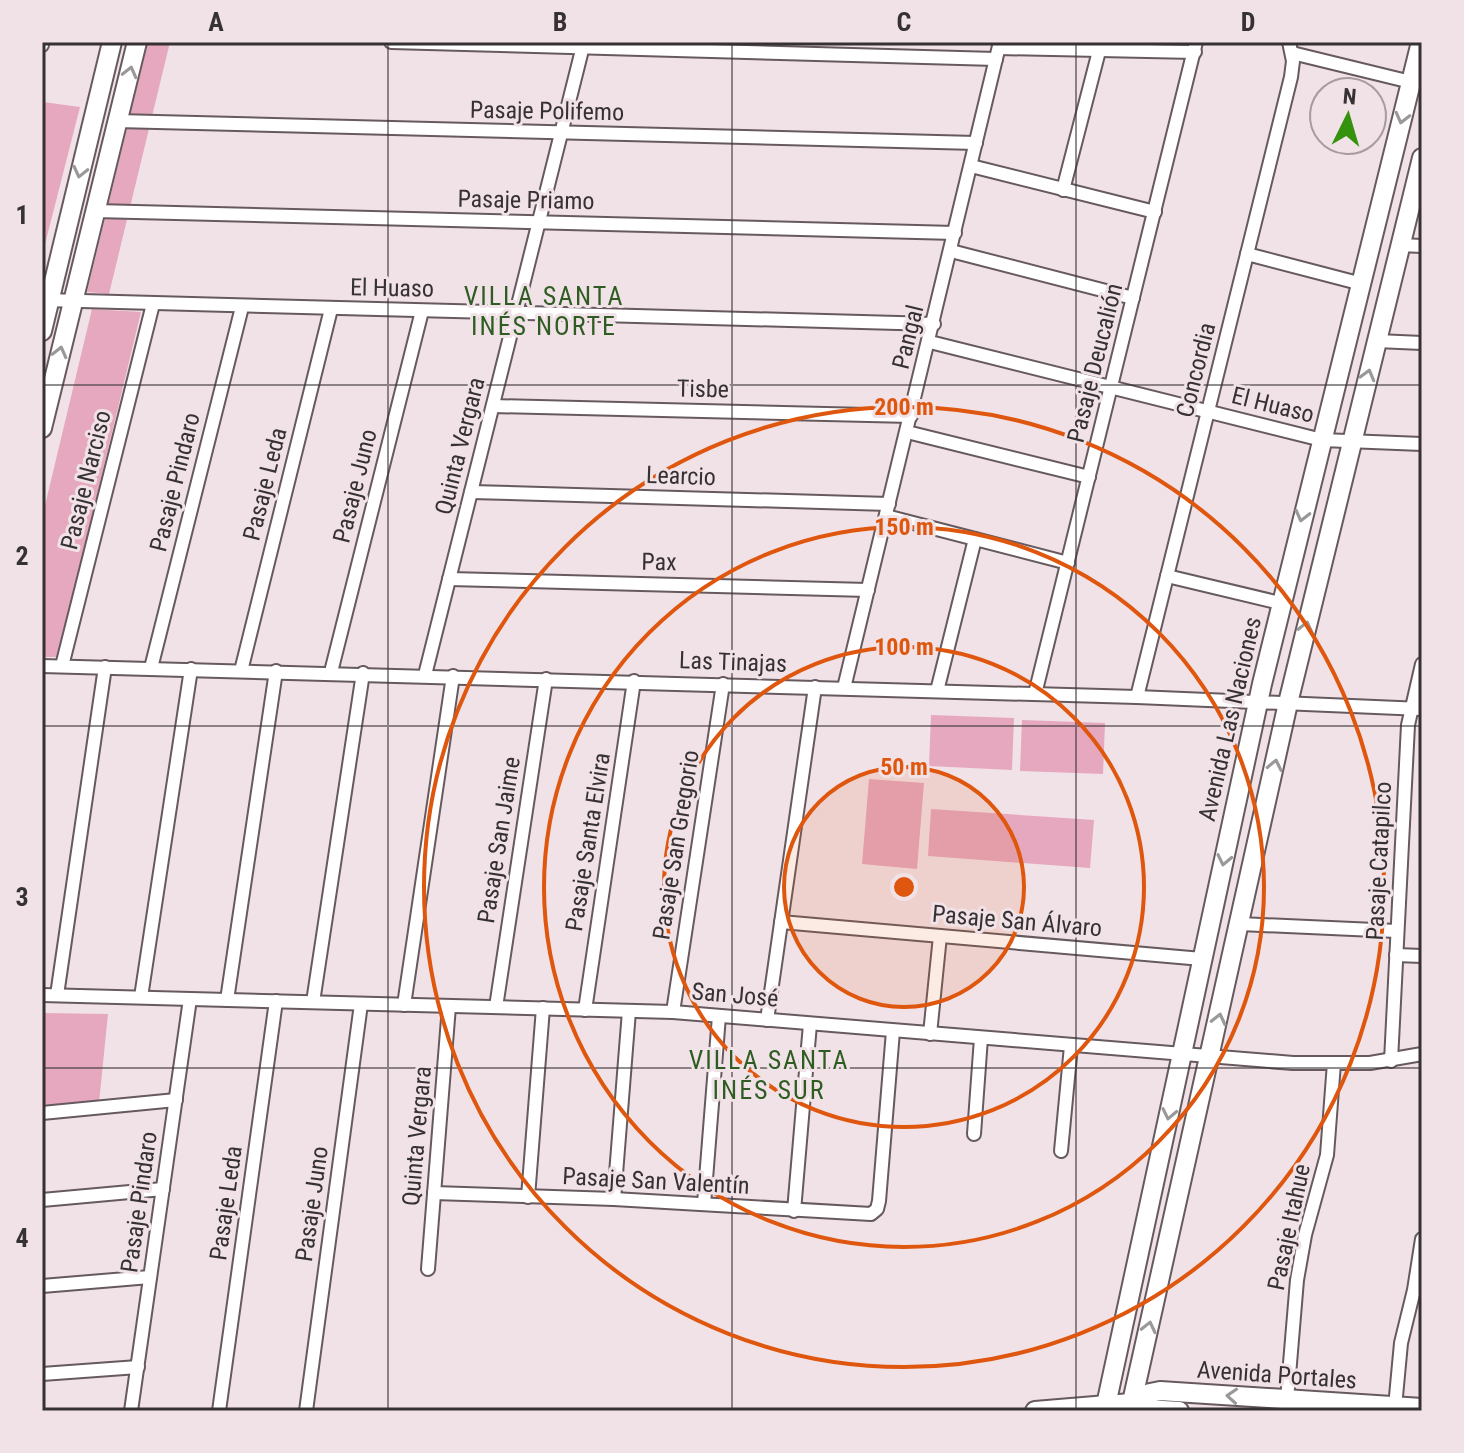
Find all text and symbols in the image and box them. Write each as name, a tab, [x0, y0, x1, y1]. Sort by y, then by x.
text: A	[208, 7, 224, 37]
text: B	[553, 7, 567, 37]
text: C	[897, 7, 912, 37]
text: D	[1241, 7, 1255, 37]
one-way arrow	[120, 66, 137, 80]
north arrow	[1308, 76, 1388, 156]
text: N	[1342, 84, 1358, 110]
street label: Pasaje Polifemo	[470, 96, 624, 126]
one-way arrow	[1395, 110, 1412, 124]
one-way arrow	[72, 165, 89, 178]
street label: Pasaje Priamo	[457, 185, 595, 215]
text: 1	[15, 200, 29, 230]
street label: El Huaso	[350, 273, 434, 303]
street label: Pasaje Deucalión	[1062, 280, 1128, 446]
district label: VILLA SANTA INÉS NORTE	[464, 281, 624, 341]
street label: Pangal	[887, 302, 929, 372]
street label: Concordia	[1171, 320, 1221, 420]
one-way arrow	[51, 345, 68, 359]
one-way arrow	[1359, 368, 1376, 382]
street label: Quinta Vergara	[429, 375, 491, 517]
street label: Tisbe	[677, 375, 729, 403]
street label: El Huaso	[1229, 381, 1317, 429]
text: 200 m	[874, 393, 934, 421]
street label: Pasaje Narciso	[55, 408, 117, 552]
street label: Pasaje Pindaro	[144, 410, 206, 554]
street label: Pasaje Leda	[237, 425, 293, 543]
street label: Pasaje Juno	[327, 426, 383, 546]
street label: Learcio	[646, 461, 716, 491]
one-way arrow	[1295, 509, 1312, 522]
text: 150 m	[874, 513, 934, 541]
text: 2	[15, 541, 29, 571]
street label: Pax	[641, 548, 677, 576]
street label: Avenida Las Naciones	[1193, 614, 1267, 824]
one-way arrow	[1297, 621, 1314, 634]
text: 100 m	[874, 633, 934, 661]
street label: Las Tinajas	[679, 646, 787, 678]
street label: Pasaje San Gregorio	[647, 748, 705, 942]
street label: Pasaje Santa Elvira	[560, 751, 616, 933]
text: 50 m	[880, 753, 928, 781]
street label: Pasaje San Jaime	[472, 755, 526, 925]
one-way arrow	[1266, 758, 1283, 772]
street label: Pasaje Catapilco	[1361, 781, 1397, 941]
one-way arrow	[1216, 853, 1233, 866]
centre of rings	[890, 873, 918, 901]
text: 3	[15, 882, 29, 912]
street label: Pasaje San Álvaro	[931, 900, 1103, 942]
street label: San José	[690, 977, 780, 1013]
one-way arrow	[1210, 1012, 1227, 1026]
district label: VILLA SANTA INÉS SUR	[689, 1045, 849, 1105]
street label: Quinta Vergara	[397, 1065, 437, 1207]
one-way arrow	[1161, 1107, 1178, 1121]
street label: Pasaje Pindaro	[115, 1130, 163, 1274]
street label: Pasaje Leda	[204, 1144, 248, 1262]
street label: Pasaje Juno	[290, 1145, 334, 1263]
street label: Pasaje Itahue	[1262, 1161, 1316, 1293]
street label: Pasaje San Valentín	[562, 1162, 750, 1200]
text: 4	[15, 1223, 29, 1253]
one-way arrow	[1140, 1320, 1157, 1334]
street label: Avenida Portales	[1196, 1355, 1358, 1395]
one-way arrow	[1225, 1388, 1238, 1405]

